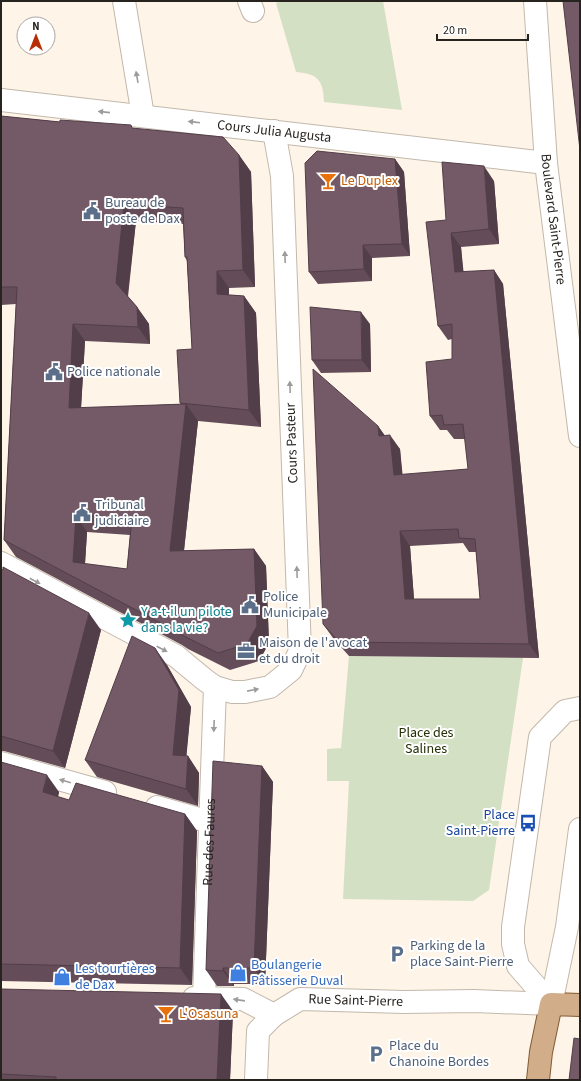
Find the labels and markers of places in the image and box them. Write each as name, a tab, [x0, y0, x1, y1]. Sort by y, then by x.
bar icon: Le Duplex	[318, 171, 338, 191]
place label: Le Duplex	[341, 171, 399, 191]
place label: Bureau de poste de Dax	[105, 193, 180, 229]
public building icon: Bureau de poste de Dax	[82, 201, 102, 221]
public building icon: Police nationale	[44, 362, 64, 382]
place label: Police nationale	[67, 362, 161, 382]
place label: Tribunal judiciaire	[94, 495, 149, 531]
public building icon: Tribunal judiciaire	[72, 503, 92, 523]
place label: Police Municipale	[263, 587, 327, 623]
public building icon: Police Municipale	[240, 595, 260, 615]
place label: Y a-t-il un pilote dans la vie?	[140, 602, 232, 638]
place icon: Y a-t-il un pilote dans la vie?	[118, 610, 138, 630]
place label: Maison de l'avocat et du droit	[259, 633, 367, 669]
office icon: Maison de l'avocat et du droit	[236, 641, 256, 661]
place label: Place Saint-Pierre	[446, 805, 515, 841]
bus stop icon: Place Saint-Pierre	[518, 813, 538, 833]
place label: Parking de la place Saint-Pierre	[410, 936, 513, 972]
parking icon: Parking de la place Saint-Pierre	[387, 944, 407, 964]
place label: Boulangerie Pâtisserie Duval	[251, 955, 344, 991]
place label: Les tourtières de Dax	[75, 959, 155, 995]
shop icon: Boulangerie Pâtisserie Duval	[228, 963, 248, 983]
shop icon: Les tourtières de Dax	[52, 967, 72, 987]
bar icon: L'Osasuna	[156, 1004, 176, 1024]
place label: L'Osasuna	[179, 1004, 238, 1024]
place label: Place du Chanoine Bordes	[389, 1036, 489, 1072]
parking icon: Place du Chanoine Bordes	[366, 1044, 386, 1064]

